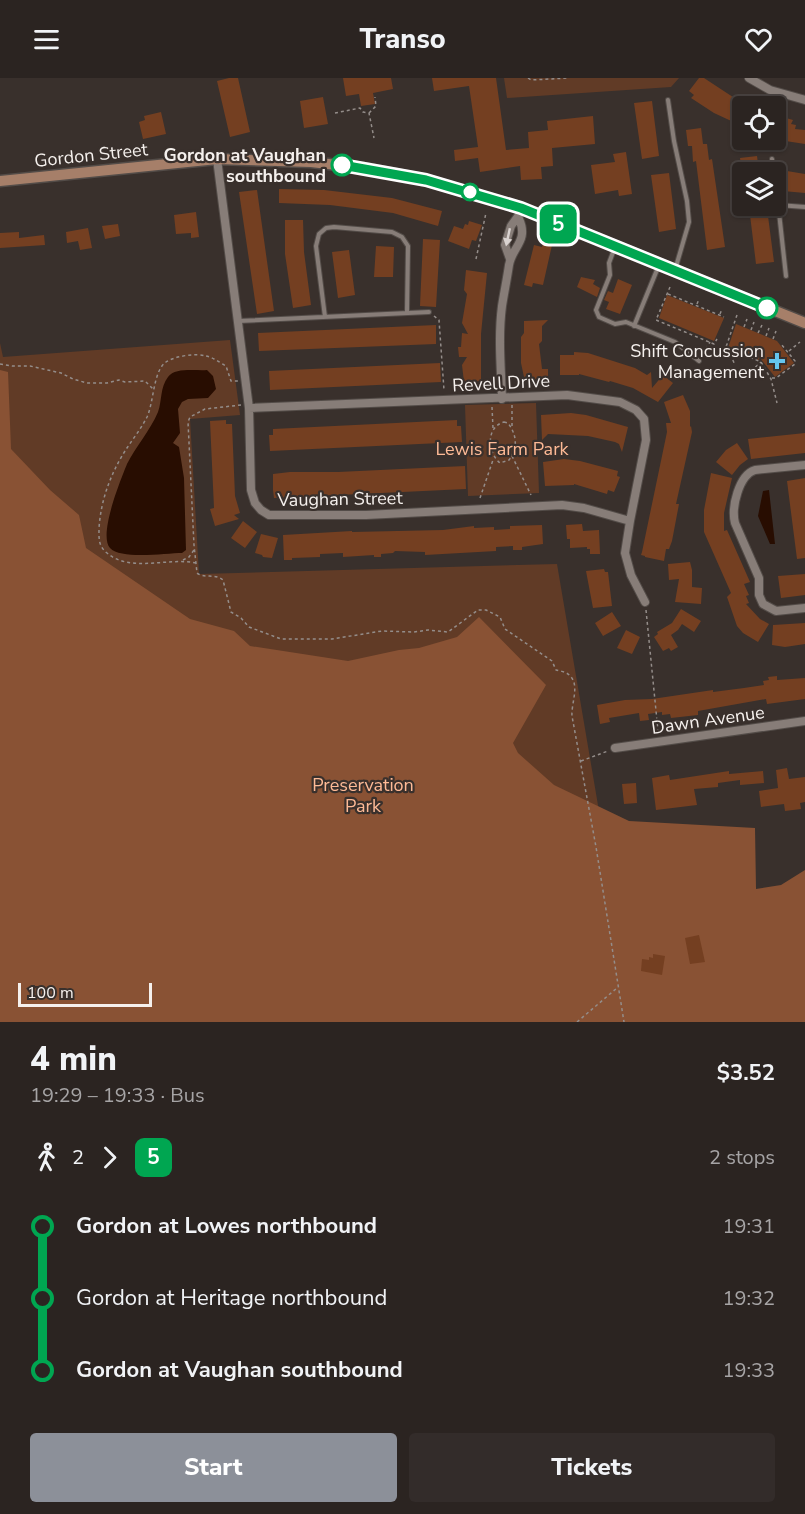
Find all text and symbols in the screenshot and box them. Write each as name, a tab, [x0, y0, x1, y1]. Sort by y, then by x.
text: Transo	[359, 21, 446, 58]
icon: menu	[30, 23, 63, 56]
icon: heart	[742, 23, 775, 56]
map controls	[732, 96, 786, 216]
button: locate	[732, 96, 786, 150]
street label: Gordon Street	[33, 137, 150, 173]
place label: Gordon at Vaughan southbound	[163, 143, 326, 188]
marker: Gordon at Vaughan southbound	[331, 154, 353, 176]
button: layers	[732, 162, 786, 216]
unlabelled marker	[461, 183, 479, 201]
line badge: 5	[538, 204, 578, 244]
text: 5	[552, 210, 564, 238]
one-way arrow	[503, 228, 513, 247]
unlabelled marker	[756, 297, 778, 319]
place label: Shift Concussion Management	[630, 339, 765, 384]
marker: Shift Concussion Management	[768, 352, 786, 370]
street label: Revell Drive	[451, 368, 551, 398]
park label: Lewis Farm Park	[435, 437, 570, 461]
street label: Vaughan Street	[276, 486, 404, 512]
street label: Dawn Avenue	[650, 700, 766, 740]
park label: Preservation Park	[312, 773, 414, 818]
scale bar	[18, 980, 152, 1008]
text: 100 m	[27, 982, 74, 1004]
text: 4 min	[30, 1037, 117, 1082]
text: $3.52	[717, 1058, 775, 1088]
text: 19:29 – 19:33 · Bus	[30, 1082, 205, 1109]
icon: walk	[30, 1141, 63, 1174]
icon: forward	[93, 1141, 126, 1174]
text: 5	[147, 1143, 160, 1171]
text: 2	[72, 1144, 84, 1171]
text: 2 stops	[709, 1144, 775, 1171]
text: Gordon at Lowes northbound	[76, 1211, 377, 1241]
text: 19:31	[722, 1213, 775, 1240]
text: Gordon at Heritage northbound	[76, 1283, 387, 1313]
text: 19:32	[722, 1285, 775, 1312]
text: Gordon at Vaughan southbound	[76, 1355, 403, 1385]
text: 19:33	[722, 1357, 775, 1384]
button: Start	[30, 1433, 397, 1502]
button: Tickets	[409, 1433, 775, 1502]

